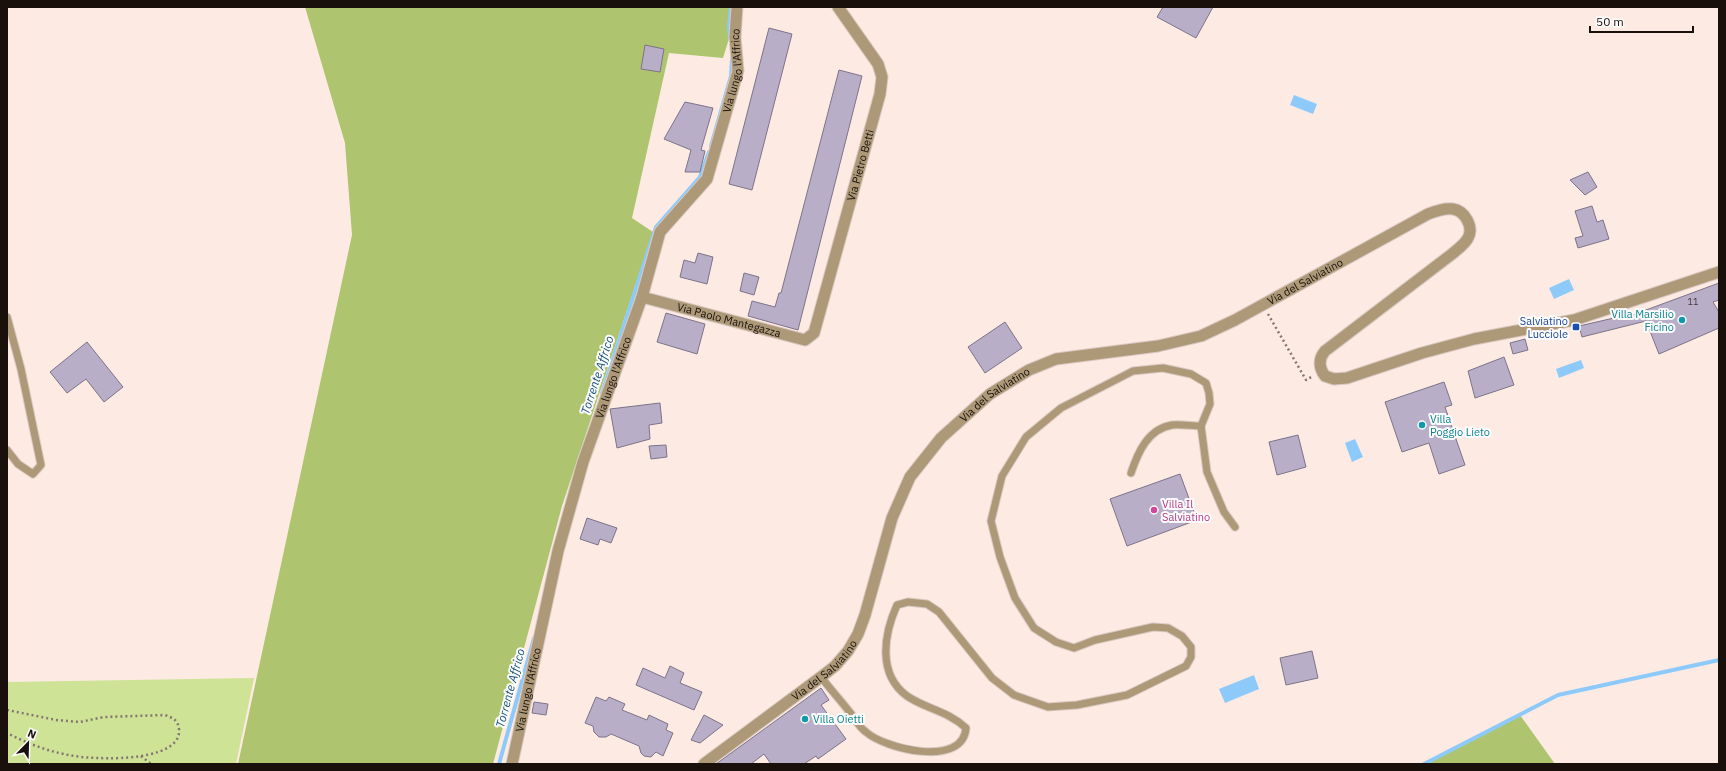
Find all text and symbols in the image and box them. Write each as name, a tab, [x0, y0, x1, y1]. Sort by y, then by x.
scale bar	[1590, 8, 1693, 34]
text: 50 m	[1596, 14, 1624, 29]
street label: Via lungo l'Affrico	[719, 28, 745, 114]
street label: Via Pietro Betti	[844, 128, 877, 203]
street label: Via del Salviatino	[1265, 255, 1345, 308]
house number: 11	[1688, 296, 1698, 307]
street label: Via Paolo Mantegazza	[675, 300, 783, 340]
place label: Villa Marsilio Ficino	[1611, 307, 1674, 334]
place label: Salviatino Lucciole	[1520, 314, 1568, 341]
marker: Villa Marsilio Ficino	[1677, 315, 1687, 325]
marker: Salviatino Lucciole	[1571, 322, 1581, 332]
water label: Torrente Affrico	[577, 334, 617, 416]
street label: Via lungo l'Affrico	[592, 335, 634, 420]
street label: Via del Salviatino	[957, 364, 1032, 425]
place label: Villa Poggio Lieto	[1430, 412, 1490, 439]
marker: Villa Poggio Lieto	[1417, 420, 1427, 430]
place label: Villa Il Salviatino	[1162, 497, 1210, 524]
marker: Villa Il Salviatino	[1149, 505, 1159, 515]
street label: Via del Salviatino	[789, 637, 860, 703]
water label: Torrente Affrico	[492, 646, 528, 729]
street label: Via lungo l'Affrico	[512, 646, 544, 733]
place label: Villa Oietti	[813, 712, 864, 726]
marker: Villa Oietti	[800, 714, 810, 724]
north arrow	[8, 723, 48, 763]
text: N	[26, 726, 38, 742]

